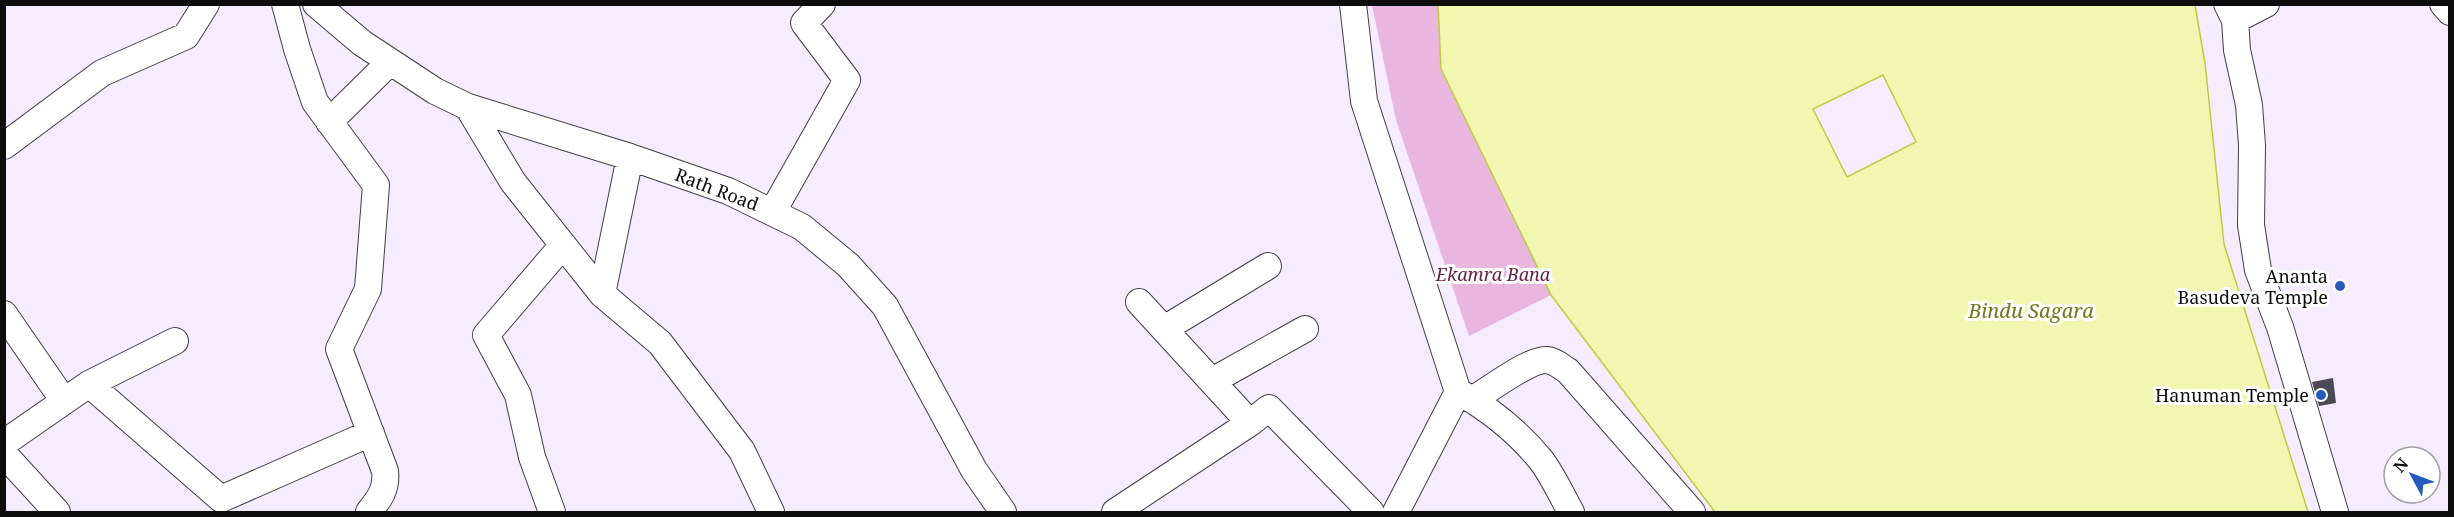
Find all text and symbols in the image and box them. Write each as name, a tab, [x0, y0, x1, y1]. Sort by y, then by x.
street label: Rath Road	[672, 162, 762, 216]
park label: Ekamra Bana	[1435, 262, 1551, 286]
place label: Ananta Basudeva Temple	[2178, 264, 2328, 309]
marker: Ananta Basudeva Temple	[2333, 279, 2347, 293]
water label: Bindu Sagara	[1967, 297, 2094, 324]
place label: Hanuman Temple	[2155, 383, 2309, 407]
marker: Hanuman Temple	[2314, 388, 2328, 402]
north arrow	[2382, 445, 2442, 505]
text: N	[2388, 453, 2413, 477]

